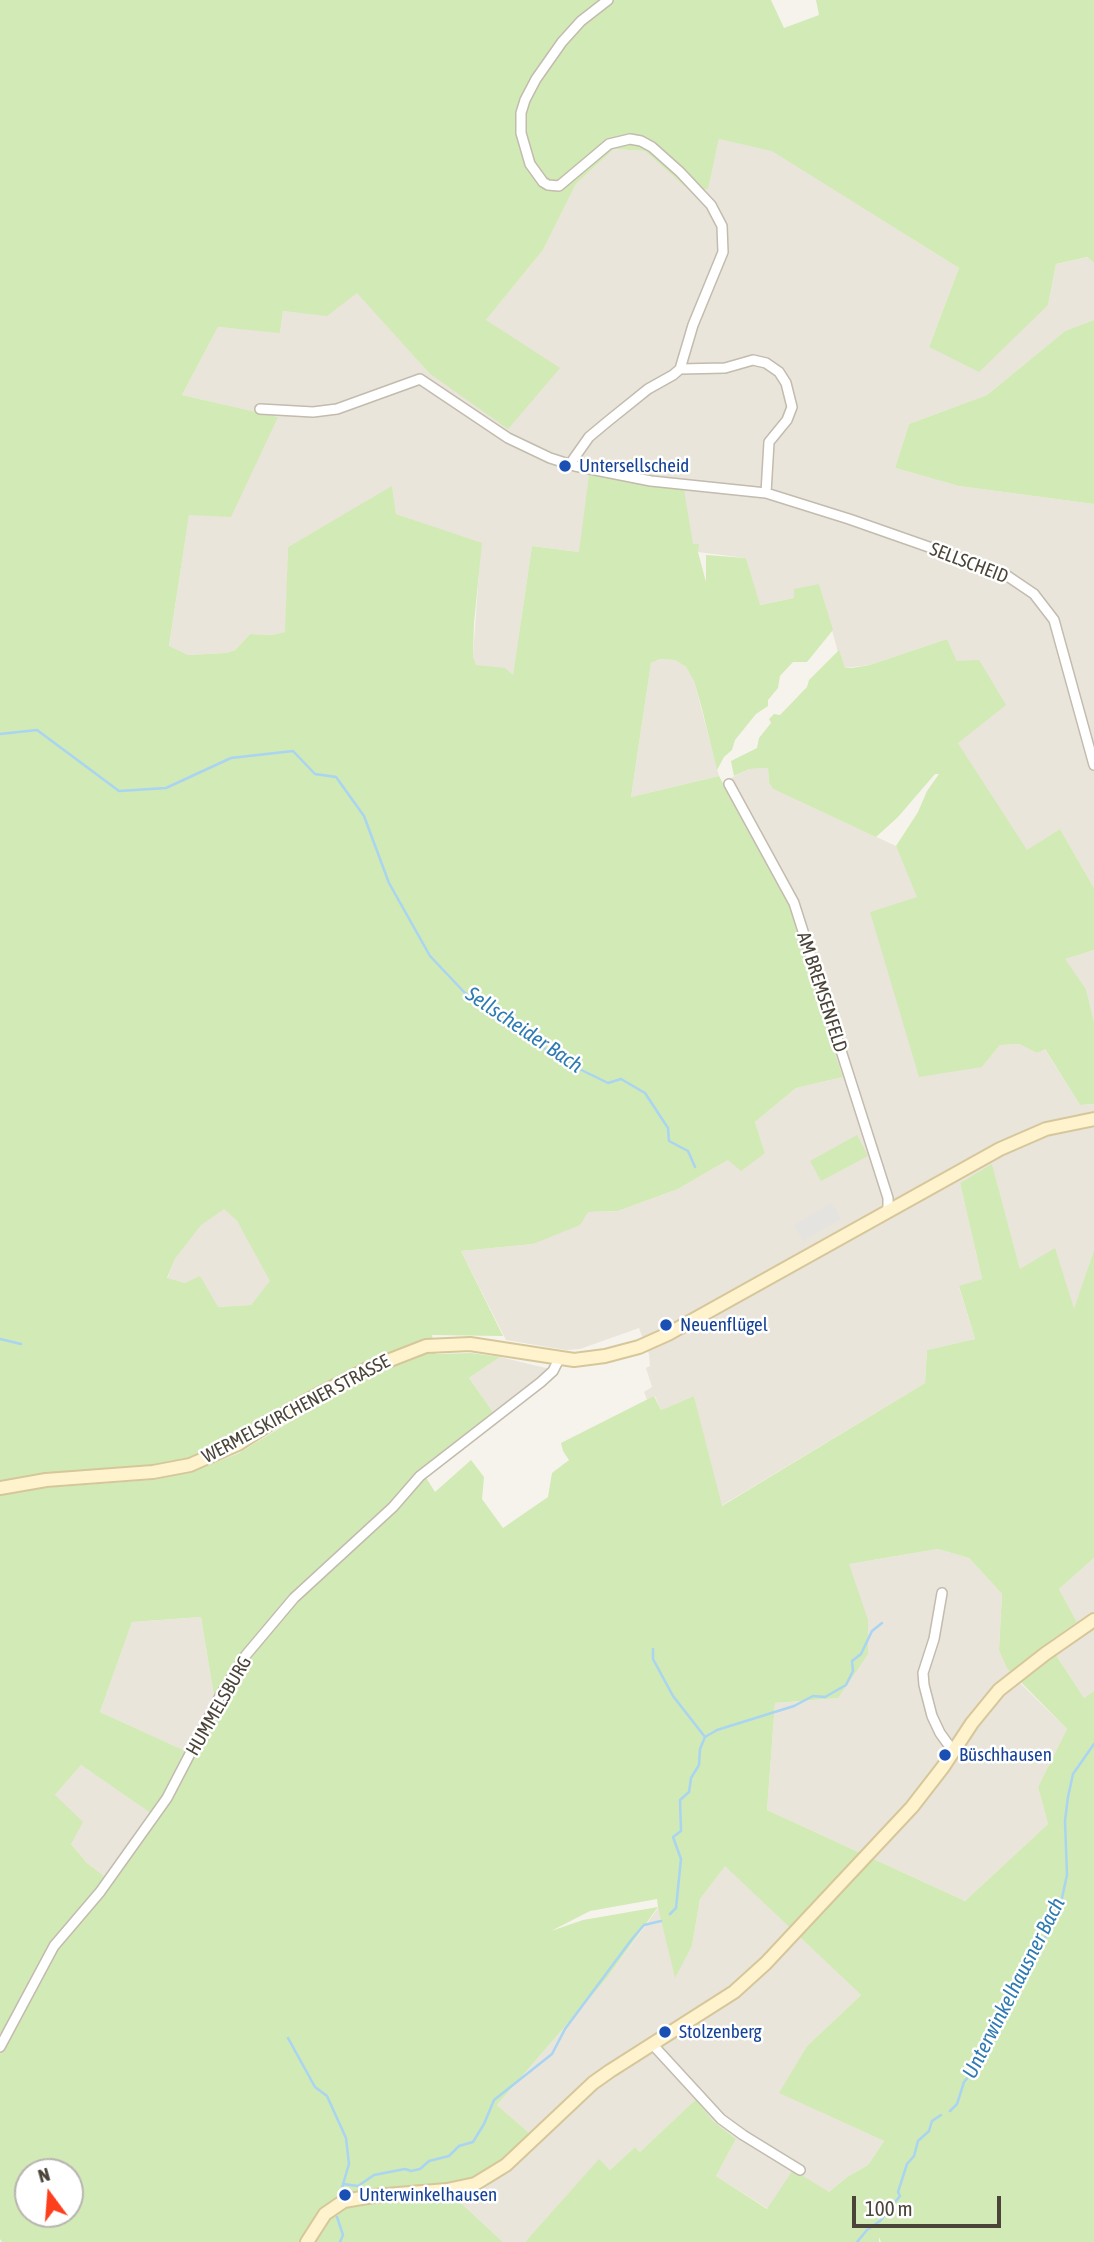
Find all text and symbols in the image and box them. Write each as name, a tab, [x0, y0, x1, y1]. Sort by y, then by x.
place label: Untersellscheid	[579, 455, 689, 477]
marker: Untersellscheid	[557, 458, 573, 474]
street label: SELLSCHEID	[927, 538, 1011, 588]
street label: AM BREMSENFELD	[792, 929, 852, 1055]
water label: Sellscheider Bach	[461, 982, 587, 1078]
place label: Neuenflügel	[680, 1314, 768, 1336]
marker: Neuenflügel	[658, 1317, 674, 1333]
street label: WERMELSKIRCHENER STRASSE	[198, 1350, 394, 1468]
street label: HUMMELSBURG	[181, 1652, 257, 1760]
place label: Büschhausen	[959, 1744, 1052, 1766]
marker: Büschhausen	[937, 1747, 953, 1763]
water label: Unterwinkelhausner Bach	[957, 1893, 1071, 2083]
place label: Stolzenberg	[679, 2021, 762, 2043]
marker: Stolzenberg	[657, 2024, 673, 2040]
north arrow	[14, 2158, 84, 2228]
text: N	[35, 2163, 52, 2187]
scale bar	[856, 2182, 1005, 2226]
place label: Unterwinkelhausen	[359, 2184, 497, 2206]
marker: Unterwinkelhausen	[337, 2187, 353, 2203]
text: 100 m	[865, 2196, 913, 2220]

